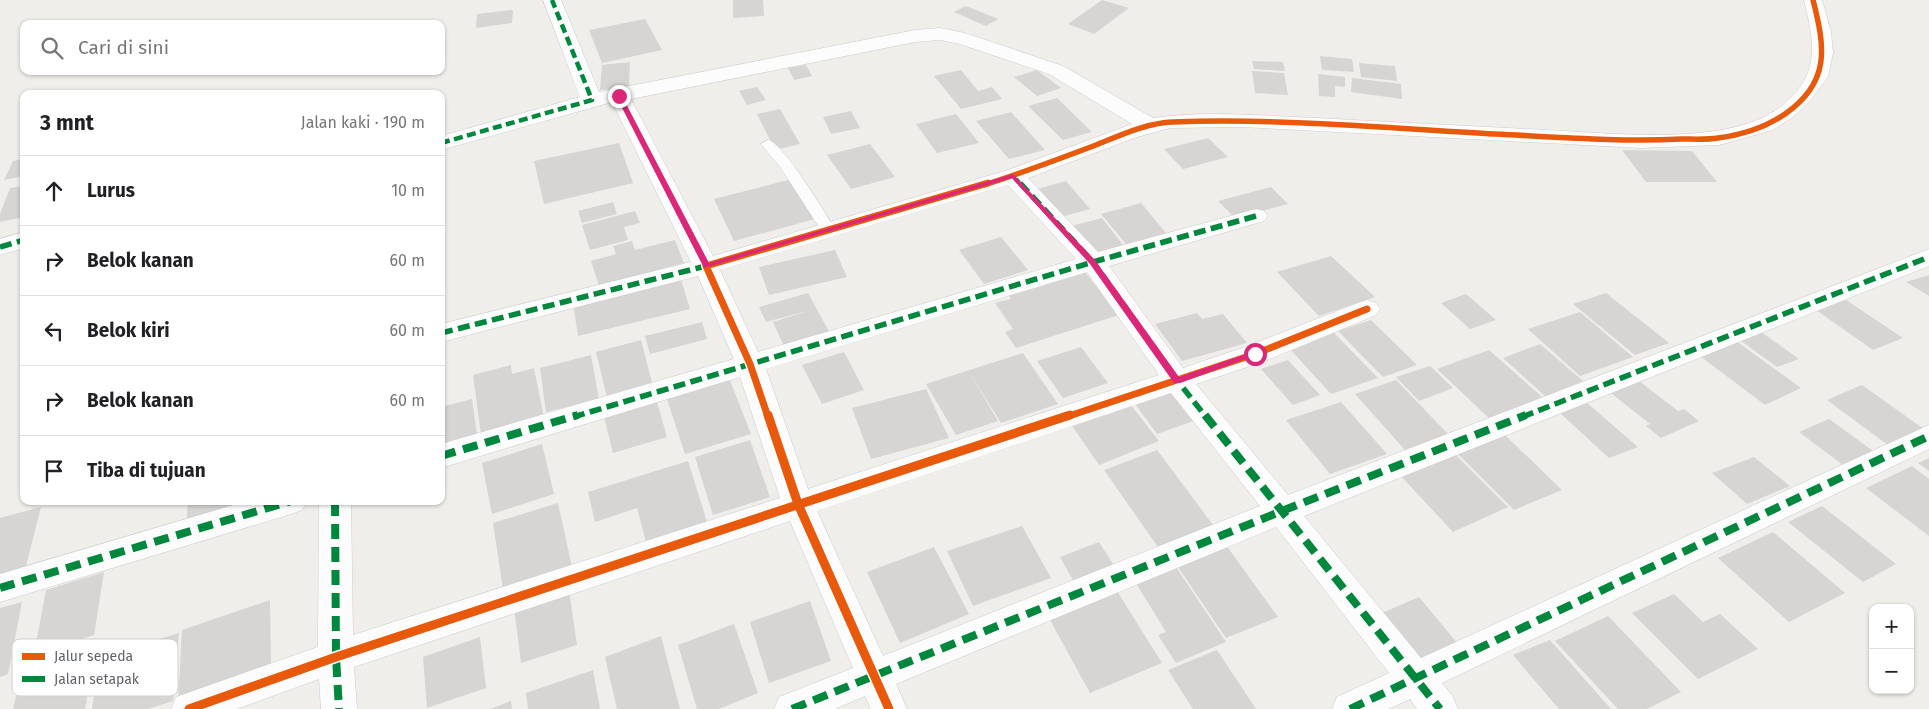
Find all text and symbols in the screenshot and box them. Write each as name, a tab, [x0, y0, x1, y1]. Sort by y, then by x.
search box	[20, 20, 445, 75]
icon: search	[38, 34, 66, 62]
text: Cari di sini	[78, 36, 169, 59]
route end	[608, 85, 631, 108]
text: 3 mnt	[40, 110, 94, 136]
text: Jalan kaki · 190 m	[301, 113, 425, 132]
icon: ahead	[40, 177, 68, 205]
text: Lurus	[87, 179, 135, 202]
text: 10 m	[391, 181, 425, 200]
icon: right	[40, 247, 68, 275]
text: Belok kanan	[87, 249, 194, 272]
text: 60 m	[390, 251, 425, 270]
icon: left	[40, 317, 68, 345]
text: Belok kiri	[87, 319, 170, 342]
text: 60 m	[390, 321, 425, 340]
route start	[1244, 343, 1267, 366]
icon: right	[40, 387, 68, 415]
text: Belok kanan	[87, 389, 194, 412]
text: 60 m	[390, 391, 425, 410]
icon: arrive	[40, 457, 68, 485]
text: Tiba di tujuan	[87, 459, 206, 482]
map controls	[1869, 604, 1914, 694]
button: +	[1869, 604, 1914, 649]
legend	[12, 639, 178, 696]
text: Jalur sepeda	[54, 648, 133, 665]
button: −	[1869, 649, 1914, 694]
text: Jalan setapak	[54, 671, 140, 688]

